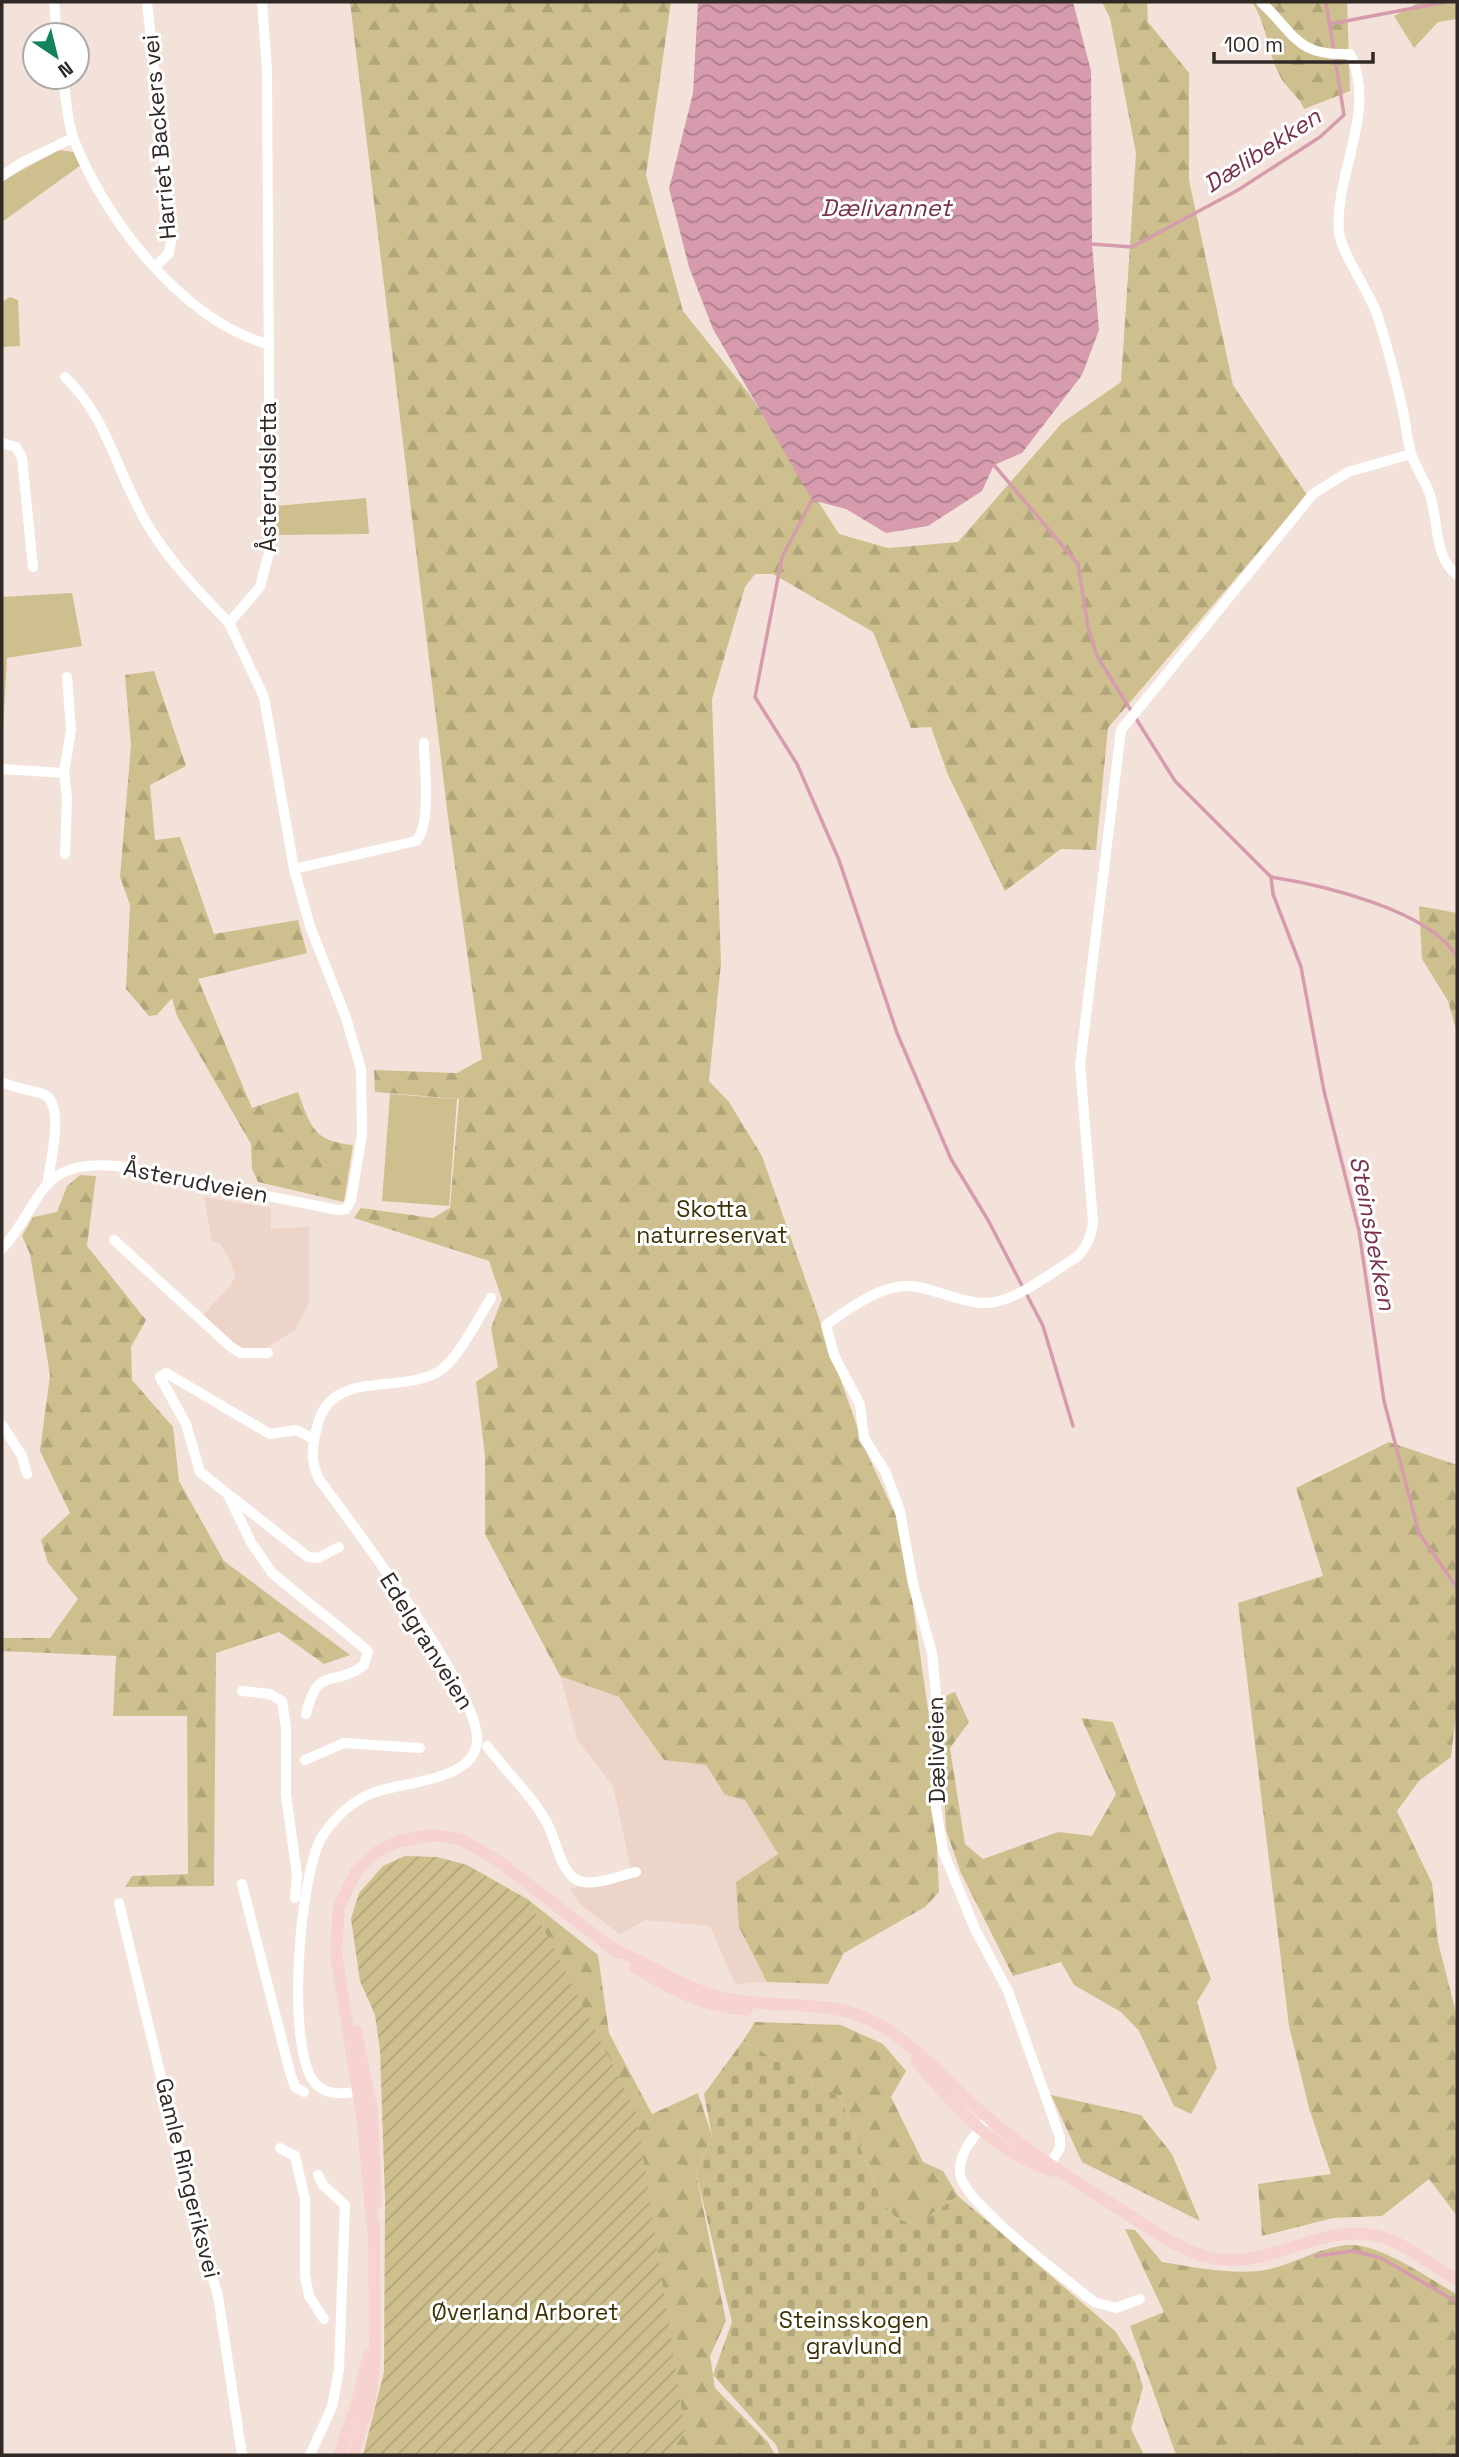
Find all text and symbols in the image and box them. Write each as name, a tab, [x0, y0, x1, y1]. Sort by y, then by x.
north arrow	[21, 21, 91, 91]
scale bar	[1214, 21, 1373, 65]
text: 100 m	[1224, 31, 1283, 58]
street label: Harriet Backers vei	[135, 33, 183, 241]
text: N	[53, 56, 78, 83]
water label: Dælibekken	[1198, 100, 1328, 199]
water label: Dælivannet	[821, 192, 953, 223]
street label: Åsterudsletta	[253, 402, 283, 552]
street label: Åsterudveien	[121, 1152, 271, 1210]
water label: Steinsbekken	[1343, 1153, 1403, 1314]
park label: Skotta naturreservat	[636, 1194, 788, 1250]
street label: Edelgranveien	[373, 1567, 481, 1715]
street label: Dæliveien	[920, 1696, 952, 1804]
street label: Gamle Ringeriksvei	[149, 2075, 227, 2281]
park label: Øverland Arboret	[431, 2297, 619, 2327]
park label: Steinsskogen gravlund	[779, 2305, 929, 2361]

